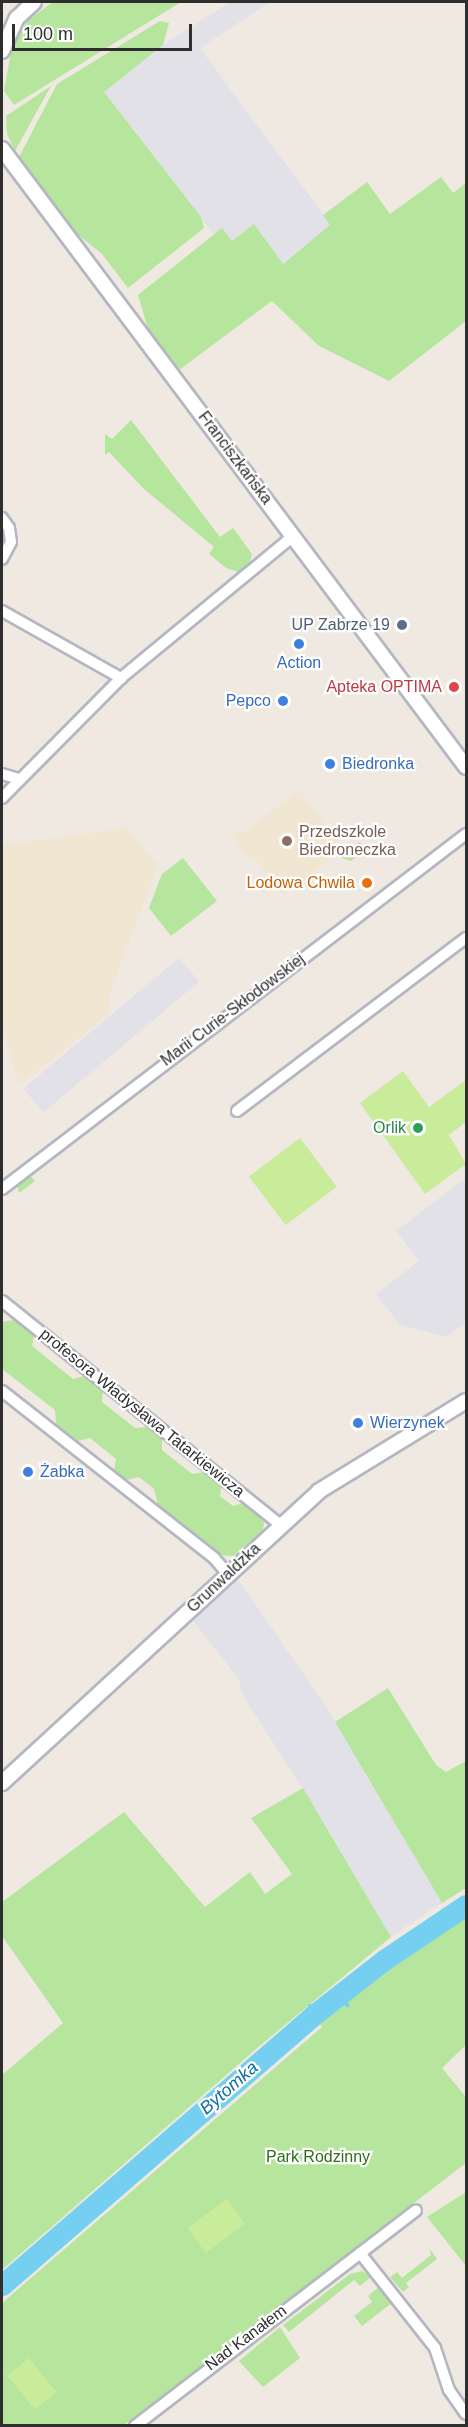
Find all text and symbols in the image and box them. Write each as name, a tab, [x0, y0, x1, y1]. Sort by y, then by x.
scale bar	[15, 12, 195, 50]
text: 100 m	[23, 24, 73, 44]
street label: Franciszkańska	[194, 408, 276, 508]
place label: UP Zabrze 19	[291, 615, 390, 635]
marker: UP Zabrze 19	[395, 618, 409, 632]
marker: Action	[292, 637, 306, 651]
place label: Action	[277, 653, 321, 673]
place label: Apteka OPTIMA	[326, 677, 442, 697]
marker: Apteka OPTIMA	[447, 680, 461, 694]
place label: Pepco	[226, 691, 271, 711]
marker: Pepco	[276, 694, 290, 708]
place label: Biedronka	[342, 754, 414, 774]
marker: Biedronka	[323, 757, 337, 771]
place label: Przedszkole Biedroneczka	[299, 822, 396, 860]
marker: Przedszkole Biedroneczka	[280, 834, 294, 848]
place label: Lodowa Chwila	[246, 873, 355, 893]
marker: Lodowa Chwila	[360, 876, 374, 890]
street label: Marii Curie-Skłodowskiej	[157, 950, 309, 1070]
place label: Orlik	[373, 1118, 406, 1138]
marker: Orlik	[411, 1121, 425, 1135]
street label: profesora Władysława Tatarkiewicza	[36, 1324, 248, 1502]
place label: Wierzynek	[370, 1413, 445, 1433]
marker: Wierzynek	[351, 1416, 365, 1430]
place label: Żabka	[40, 1462, 84, 1482]
marker: Żabka	[21, 1465, 35, 1479]
street label: Grunwaldzka	[183, 1539, 265, 1617]
water label: Bytomka	[195, 2057, 263, 2119]
park label: Park Rodzinny	[266, 2147, 370, 2167]
street label: Nad Kanałem	[202, 2301, 290, 2375]

